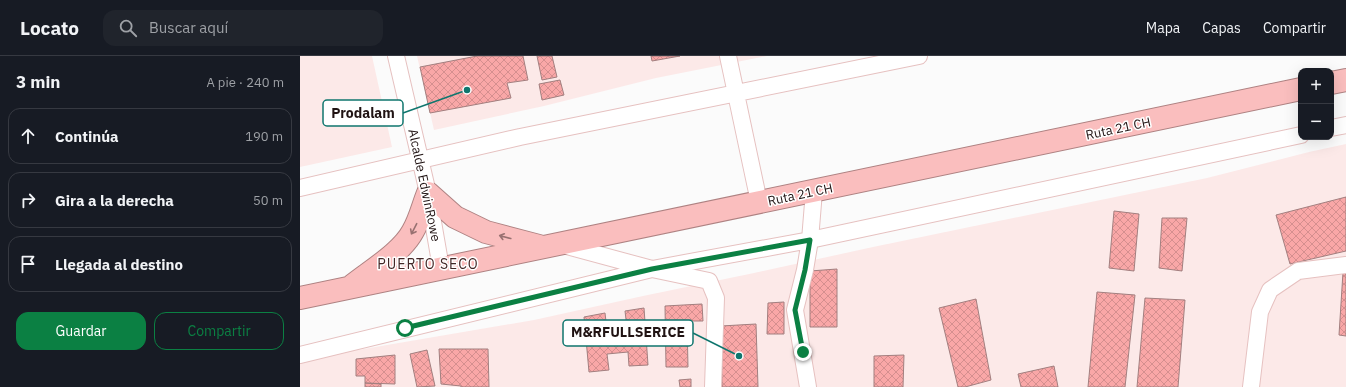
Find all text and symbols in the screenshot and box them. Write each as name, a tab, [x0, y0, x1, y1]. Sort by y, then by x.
search box	[103, 10, 383, 46]
text: Locato	[20, 16, 79, 40]
icon: search	[117, 17, 139, 39]
text: Buscar aquí	[149, 18, 228, 37]
text: Mapa	[1146, 19, 1180, 37]
text: Capas	[1202, 19, 1241, 37]
text: Compartir	[1263, 19, 1326, 37]
map controls	[1298, 68, 1334, 140]
button: +	[1298, 68, 1334, 104]
text: 3 min	[16, 71, 60, 93]
text: A pie · 240 m	[206, 74, 284, 91]
callout: Prodalam	[323, 100, 403, 126]
text: Prodalam	[331, 104, 395, 122]
button: −	[1298, 104, 1334, 140]
street label: Ruta 21 CH	[1084, 113, 1152, 144]
icon: ahead	[17, 125, 39, 147]
text: Continúa	[55, 127, 119, 146]
street label: Alcalde EdwinRowe	[404, 127, 445, 243]
text: 190 m	[245, 128, 283, 145]
street label: Ruta 21 CH	[766, 179, 834, 210]
icon: right	[17, 189, 39, 211]
text: Gira a la derecha	[55, 191, 174, 210]
text: 50 m	[253, 192, 283, 209]
one-way arrow	[409, 223, 417, 235]
one-way arrow	[499, 233, 512, 241]
icon: arrive	[17, 253, 39, 275]
text: Llegada al destino	[55, 255, 183, 274]
district label: PUERTO SECO	[377, 255, 479, 273]
button: Guardar	[16, 312, 146, 350]
button: Compartir	[154, 312, 284, 350]
route start	[396, 319, 414, 337]
callout: M&RFULLSERICE	[563, 320, 693, 346]
text: M&RFULLSERICE	[571, 323, 685, 341]
route end	[794, 343, 812, 361]

